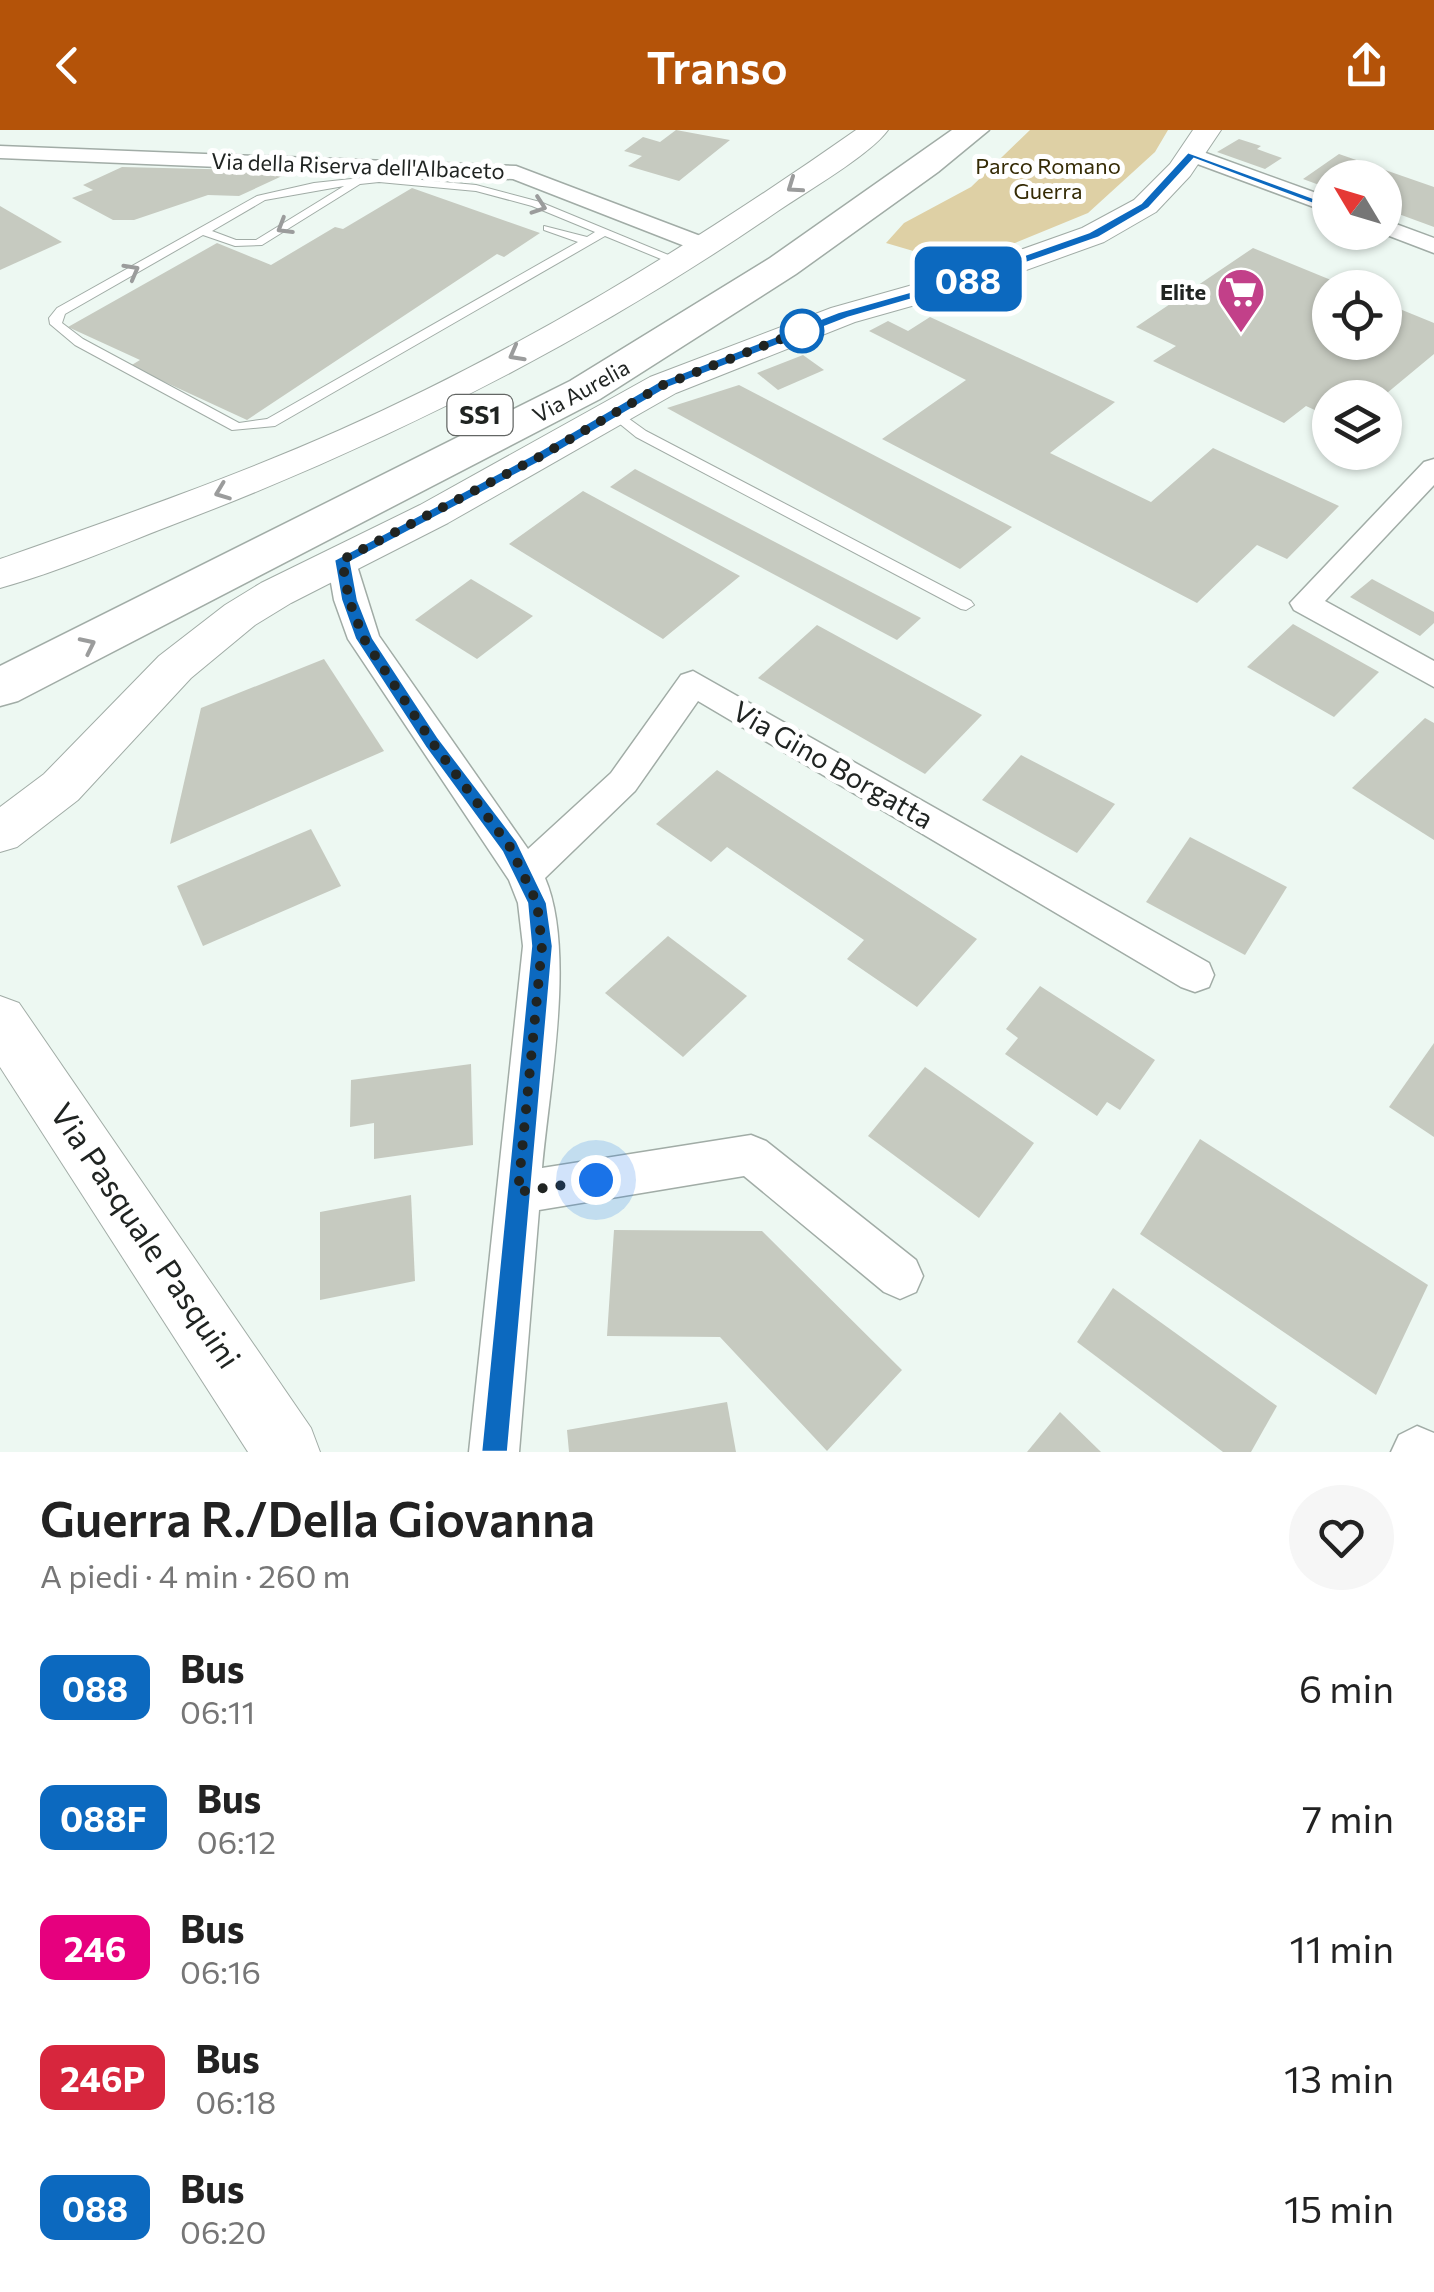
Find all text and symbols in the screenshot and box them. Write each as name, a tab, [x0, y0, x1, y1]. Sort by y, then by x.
icon: back	[40, 38, 95, 93]
text: Transo	[646, 38, 788, 93]
icon: share	[1339, 38, 1394, 93]
street label: Via della Riserva dell'Albaceto	[211, 147, 505, 184]
park label: Parco Romano Guerra	[975, 152, 1121, 204]
north arrow	[1312, 160, 1402, 250]
map controls	[1312, 160, 1402, 470]
one-way arrow	[787, 174, 805, 192]
one-way arrow	[529, 195, 546, 215]
one-way arrow	[277, 215, 295, 234]
line badge: 088	[910, 246, 1026, 312]
text: 088	[935, 258, 1001, 301]
one-way arrow	[122, 263, 140, 283]
supermarket icon: Elite	[1215, 266, 1267, 334]
button: locate	[1312, 270, 1402, 360]
place label: Elite	[1160, 278, 1206, 305]
unlabelled marker	[781, 310, 823, 352]
one-way arrow	[509, 342, 527, 362]
street label: Via Aurelia	[528, 353, 634, 428]
button: layers	[1312, 380, 1402, 470]
road number: SS1	[448, 395, 512, 435]
one-way arrow	[214, 480, 232, 500]
one-way arrow	[77, 637, 95, 657]
street label: Via Gino Borgatta	[727, 693, 940, 835]
street label: Via Pasquale Pasquini	[43, 1095, 250, 1375]
your location	[571, 1155, 621, 1205]
button: heart	[1289, 1485, 1394, 1590]
text: Guerra R./Della Giovanna	[40, 1488, 595, 1547]
text: A piedi · 4 min · 260 m	[40, 1555, 350, 1595]
text: Bus	[180, 1644, 245, 1691]
text: 6 min	[1299, 1664, 1394, 1711]
text: 088	[62, 1666, 128, 1709]
text: 06:11	[180, 1691, 255, 1731]
text: Bus	[197, 1774, 261, 1821]
text: 7 min	[1302, 1794, 1394, 1841]
text: 088F	[60, 1796, 147, 1839]
text: 06:12	[197, 1821, 276, 1861]
text: Bus	[180, 1904, 245, 1951]
text: 11 min	[1290, 1924, 1394, 1971]
text: 246	[64, 1926, 126, 1969]
text: 06:16	[180, 1951, 261, 1991]
text: Bus	[195, 2034, 260, 2081]
text: 13 min	[1284, 2054, 1394, 2101]
text: 246P	[60, 2056, 145, 2099]
text: 06:18	[195, 2081, 276, 2121]
text: Bus	[180, 2164, 245, 2211]
text: 15 min	[1284, 2184, 1394, 2231]
text: 088	[62, 2186, 128, 2229]
text: 06:20	[180, 2211, 266, 2251]

